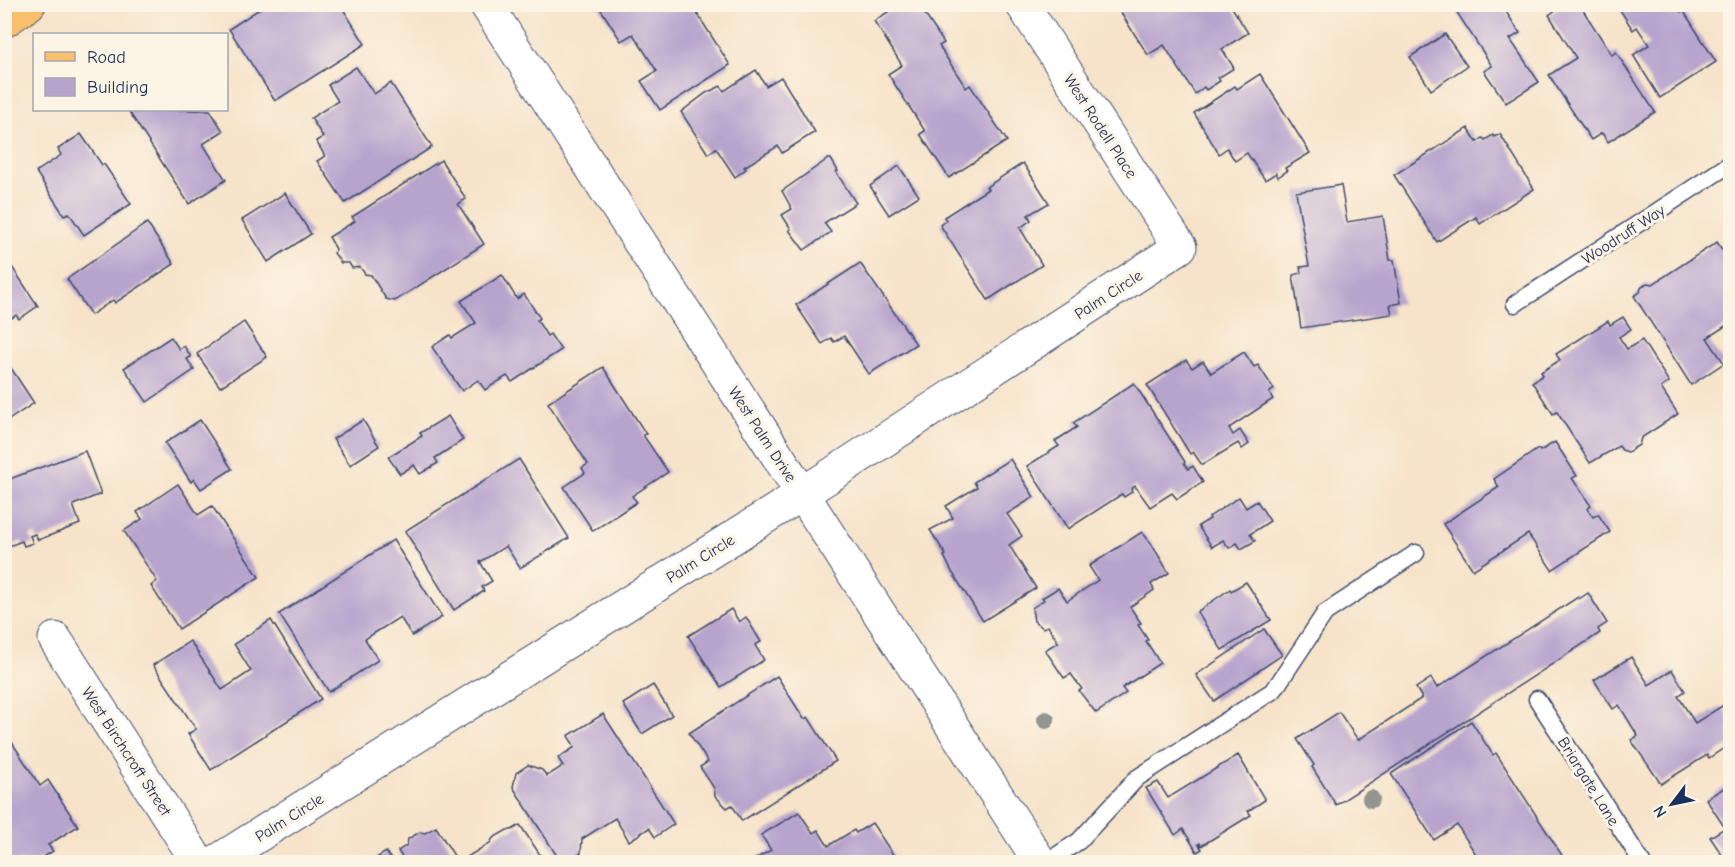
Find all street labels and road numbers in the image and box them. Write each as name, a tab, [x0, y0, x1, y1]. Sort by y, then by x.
street label: West Rodell Place	[1060, 71, 1141, 182]
street label: Woodruff Way	[1579, 201, 1669, 268]
street label: Palm Circle	[1071, 266, 1146, 323]
street label: West Palm Drive	[725, 383, 800, 486]
street label: Palm Circle	[663, 531, 738, 587]
street label: West Birchcroft Street	[78, 684, 175, 820]
street label: Briargate Lane	[1554, 734, 1623, 829]
street label: Palm Circle	[252, 790, 327, 846]

